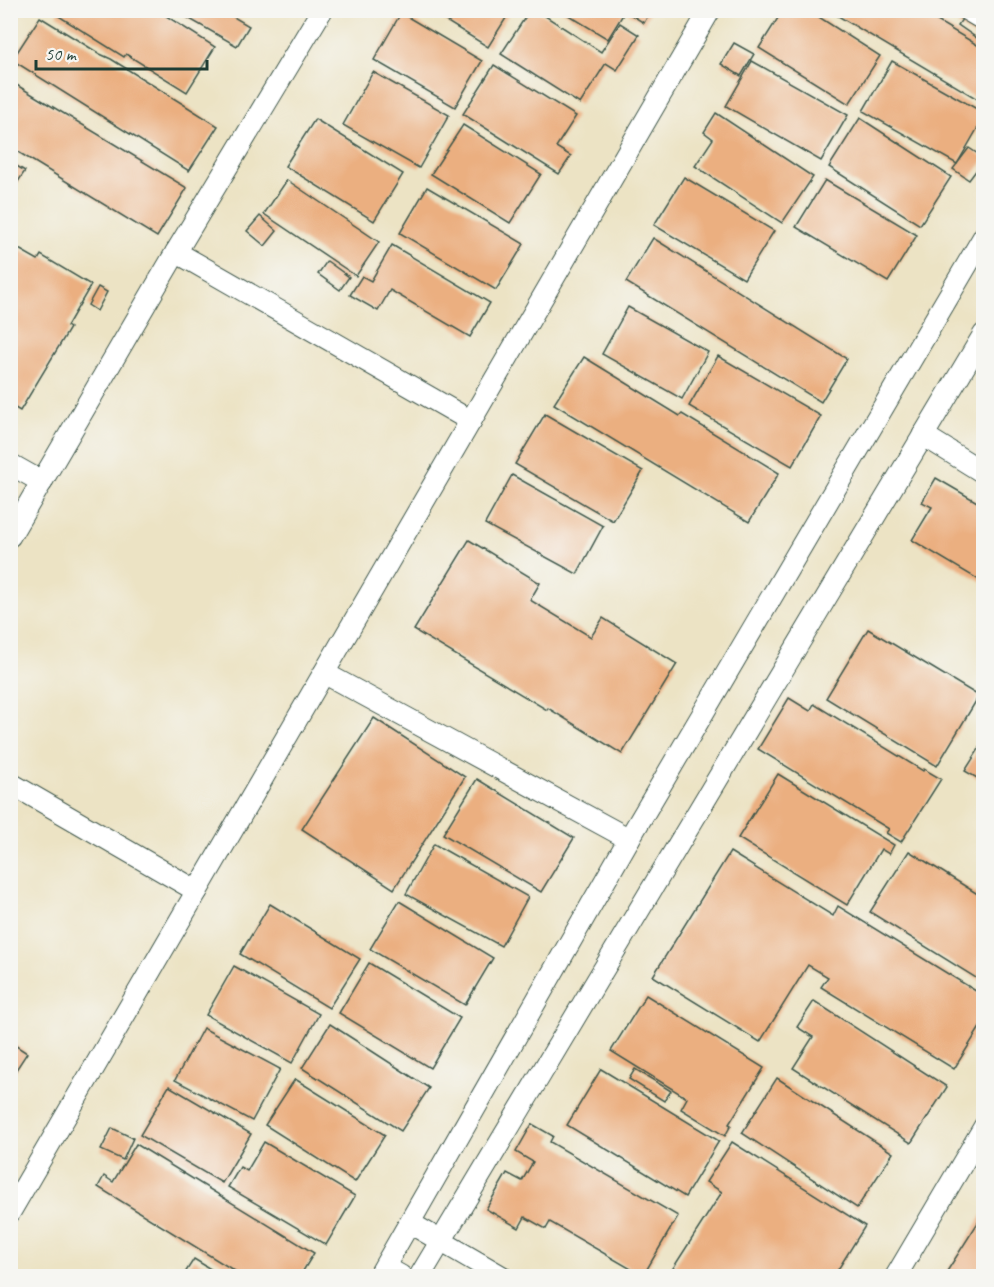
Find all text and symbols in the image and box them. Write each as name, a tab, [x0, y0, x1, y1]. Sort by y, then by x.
scale bar	[36, 33, 207, 71]
text: 50 m	[45, 43, 78, 65]

